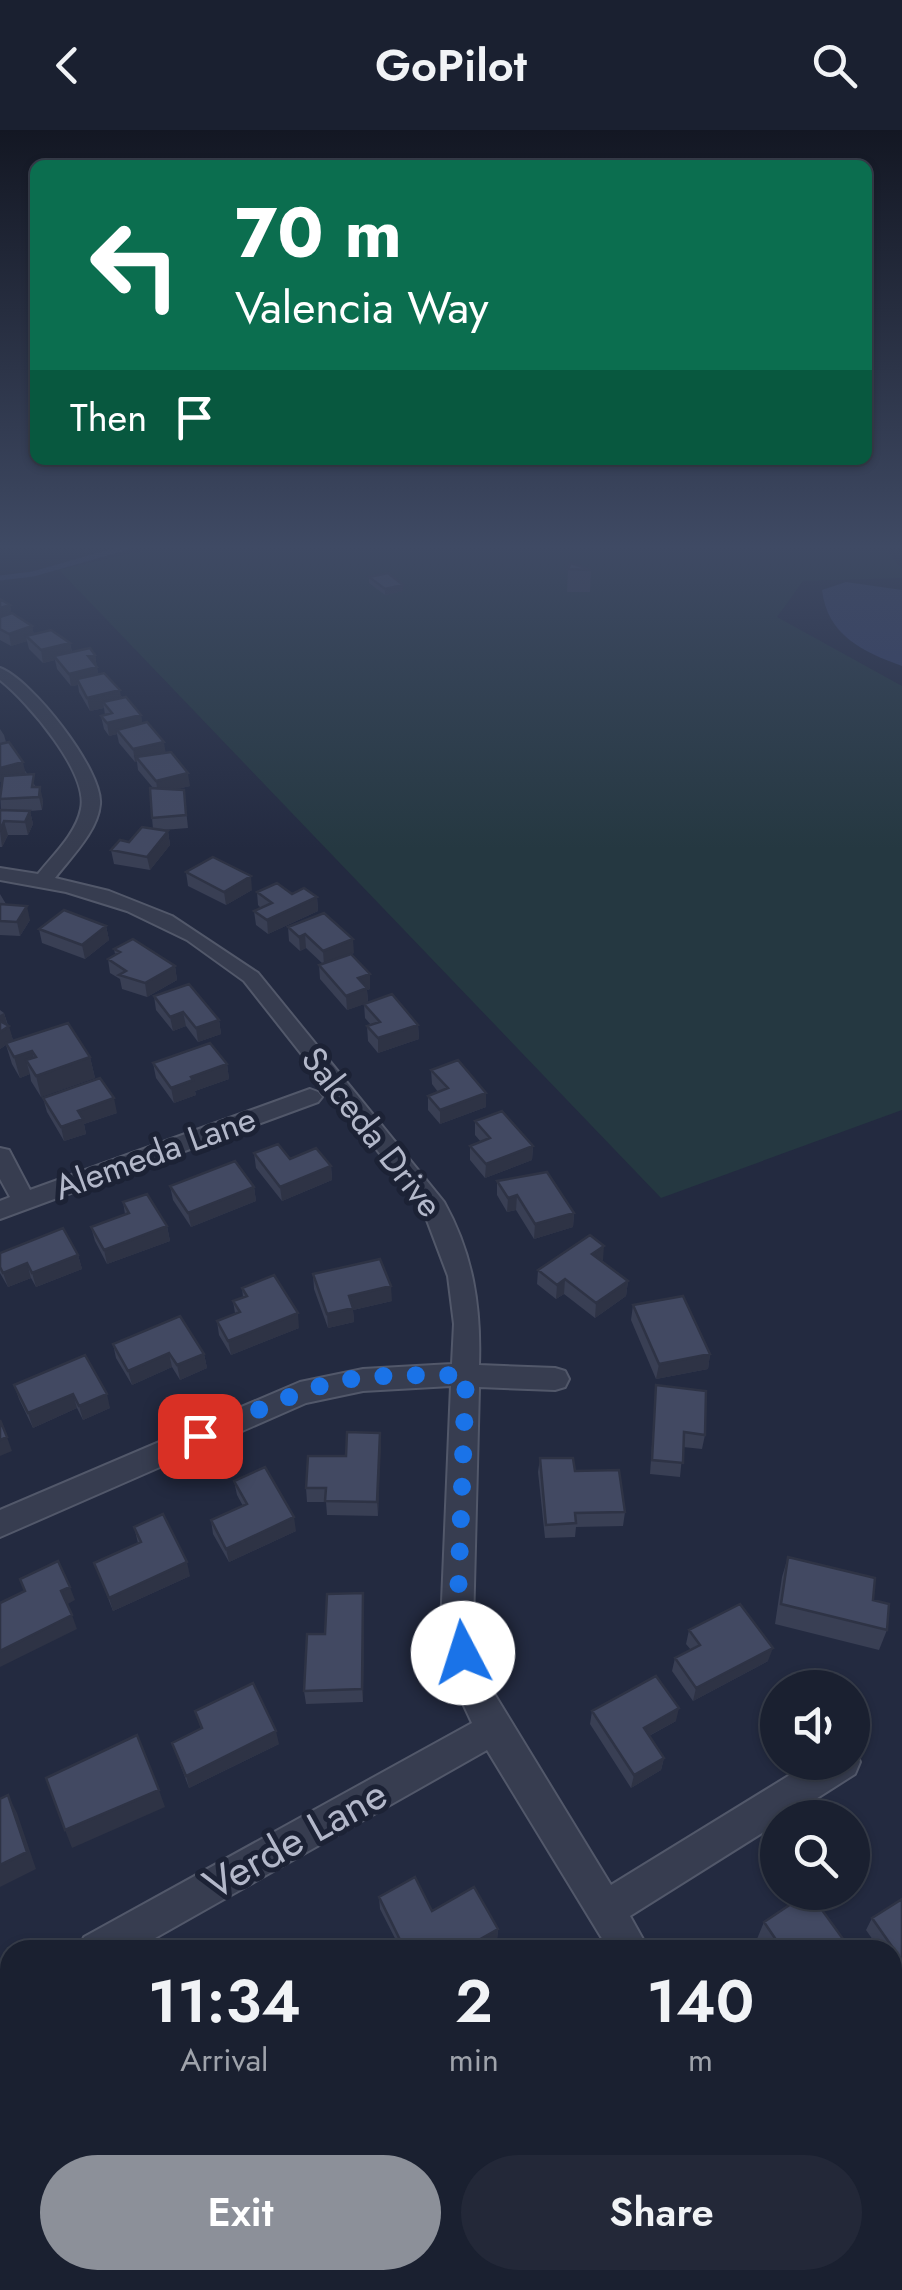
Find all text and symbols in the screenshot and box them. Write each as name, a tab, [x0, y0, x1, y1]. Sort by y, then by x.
text: GoPilot	[375, 33, 527, 98]
icon: back	[40, 38, 95, 93]
icon: search	[807, 38, 862, 93]
text: 70 m	[235, 182, 402, 283]
icon: left	[70, 200, 200, 330]
text: Valencia Way	[235, 275, 489, 340]
text: Then	[70, 390, 147, 445]
icon: arrive	[167, 390, 222, 445]
street label: Salceda Drive	[290, 1036, 454, 1228]
street label: Alemeda Lane	[47, 1093, 263, 1213]
pin	[158, 1394, 243, 1479]
icon: arrive	[173, 1409, 228, 1464]
position arrow	[411, 1601, 515, 1705]
map controls	[760, 1670, 870, 1910]
button: sound	[760, 1670, 870, 1780]
street label: Verde Lane	[192, 1764, 398, 1914]
button: search	[760, 1800, 870, 1910]
text: 11:34	[148, 1958, 301, 2045]
text: 2	[455, 1958, 493, 2045]
text: 140	[647, 1958, 754, 2045]
text: Arrival	[180, 2037, 268, 2083]
text: min	[449, 2037, 499, 2083]
text: m	[688, 2037, 713, 2083]
button: Exit	[40, 2155, 441, 2270]
button: Share	[461, 2155, 862, 2270]

